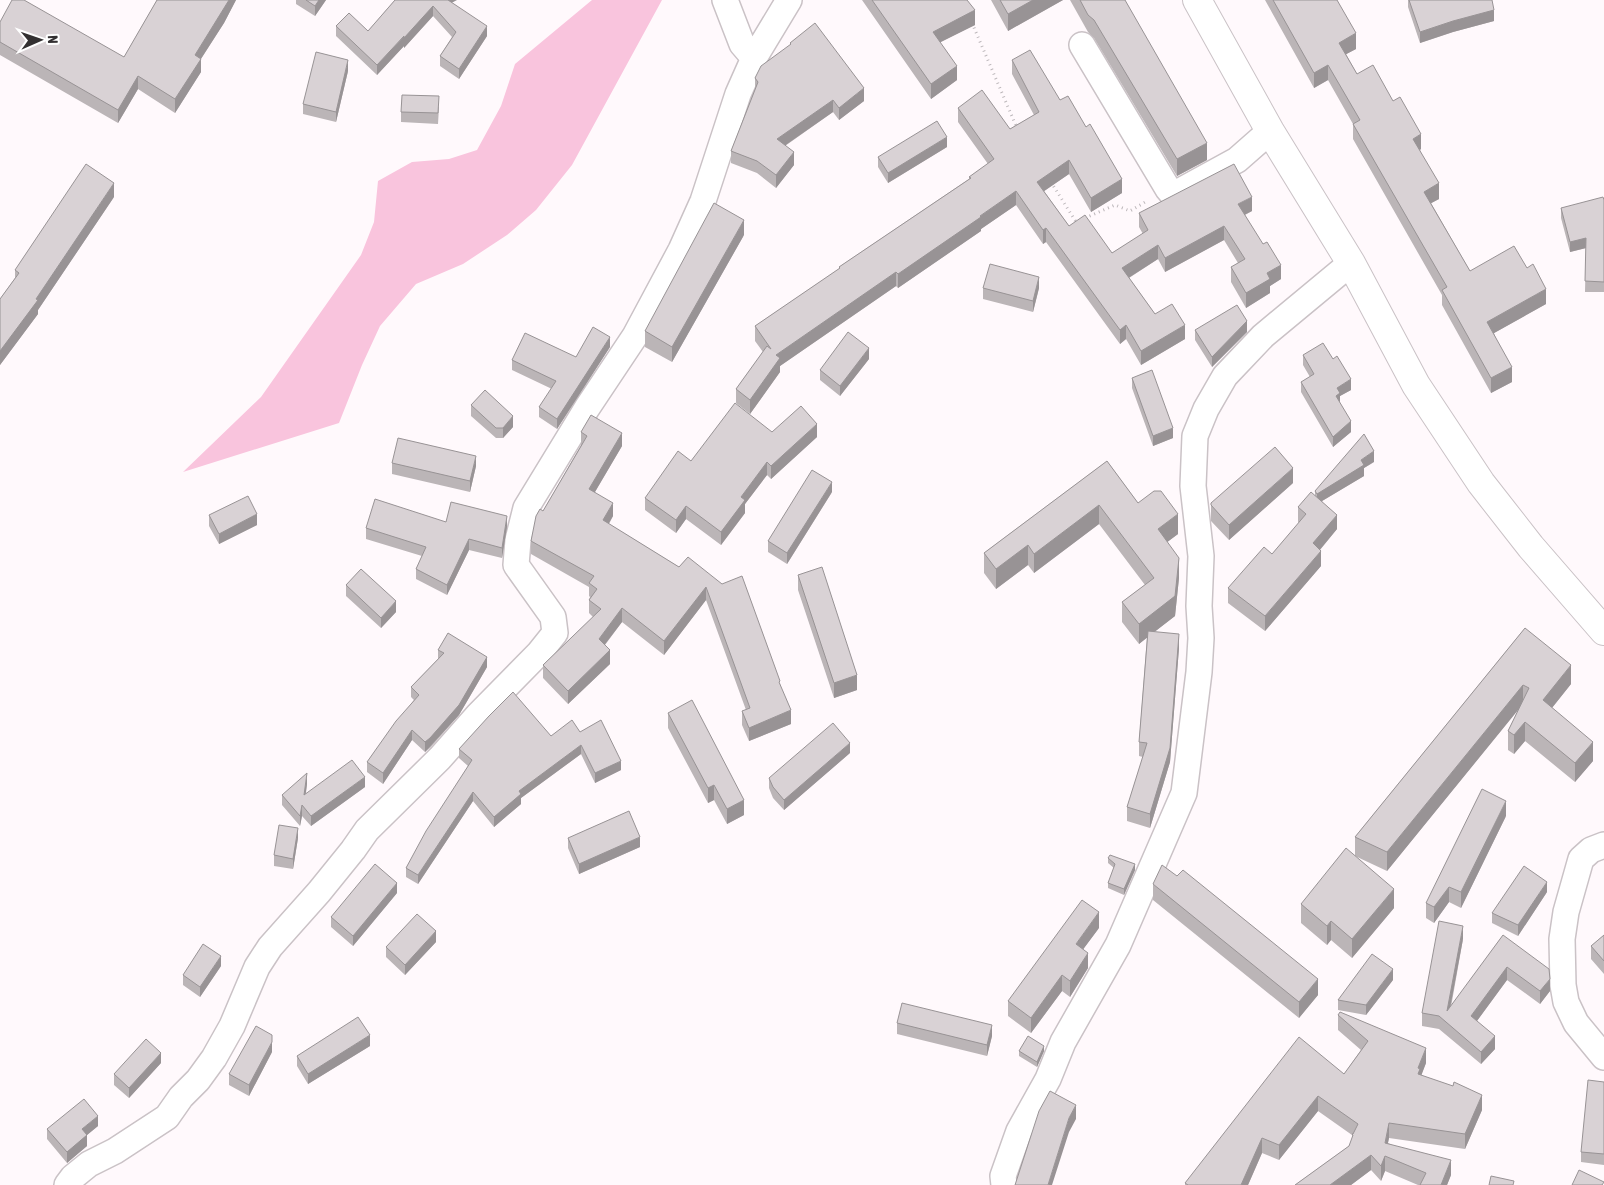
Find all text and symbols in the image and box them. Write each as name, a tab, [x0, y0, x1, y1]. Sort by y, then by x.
north arrow	[15, 15, 65, 65]
text: N	[45, 35, 61, 44]

